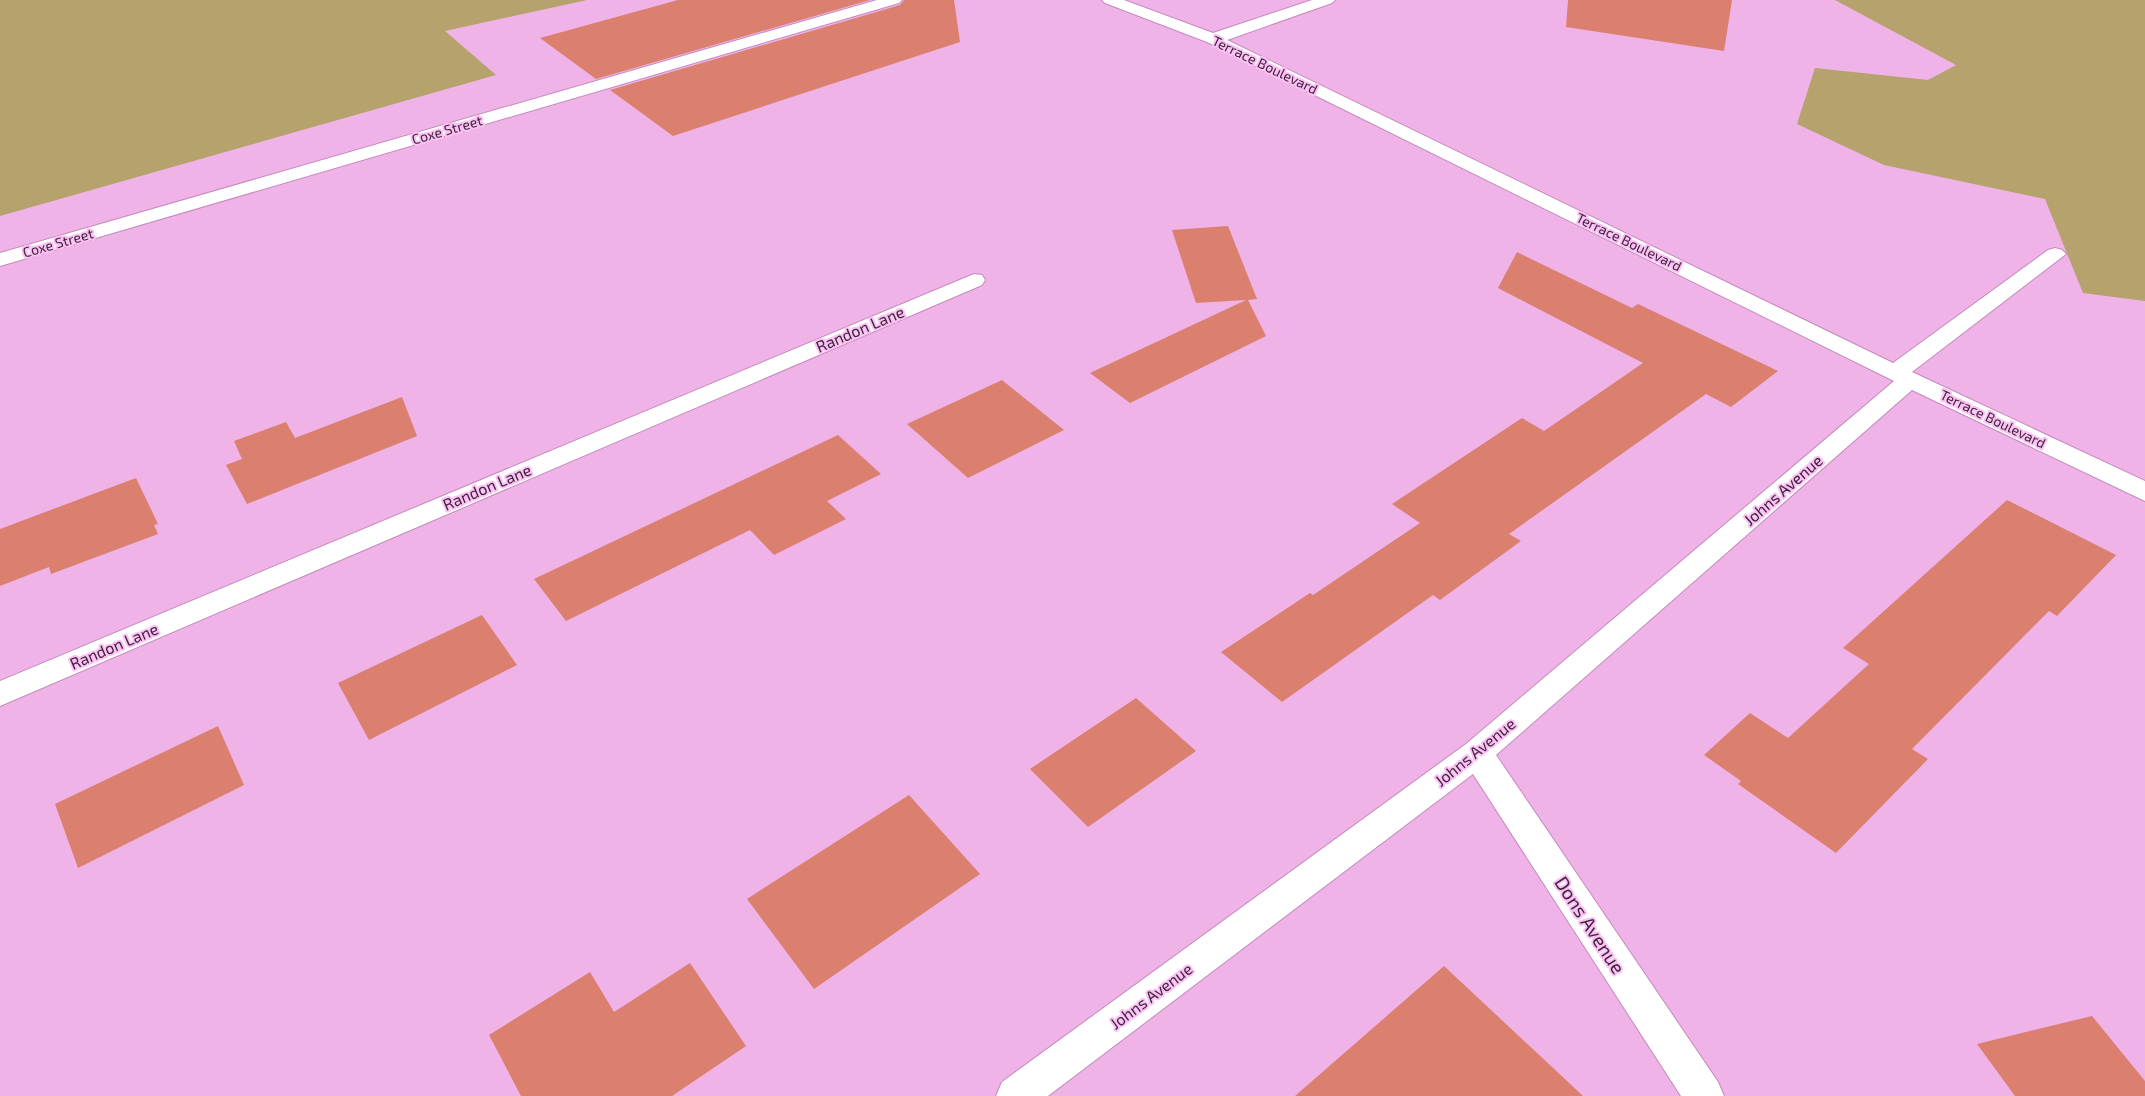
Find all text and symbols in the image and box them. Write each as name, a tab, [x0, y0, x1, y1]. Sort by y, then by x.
street label: Terrace Boulevard	[1210, 32, 1321, 97]
street label: Coxe Street	[410, 111, 484, 148]
street label: Terrace Boulevard	[1574, 209, 1685, 274]
street label: Coxe Street	[21, 224, 95, 261]
street label: Randon Lane	[813, 301, 907, 356]
street label: Terrace Boulevard	[1938, 386, 2049, 451]
street label: Johns Avenue	[1739, 450, 1826, 529]
street label: Randon Lane	[440, 459, 534, 514]
street label: Randon Lane	[67, 618, 161, 673]
street label: Johns Avenue	[1431, 713, 1519, 790]
street label: Dons Avenue	[1550, 872, 1630, 978]
street label: Johns Avenue	[1106, 959, 1196, 1033]

